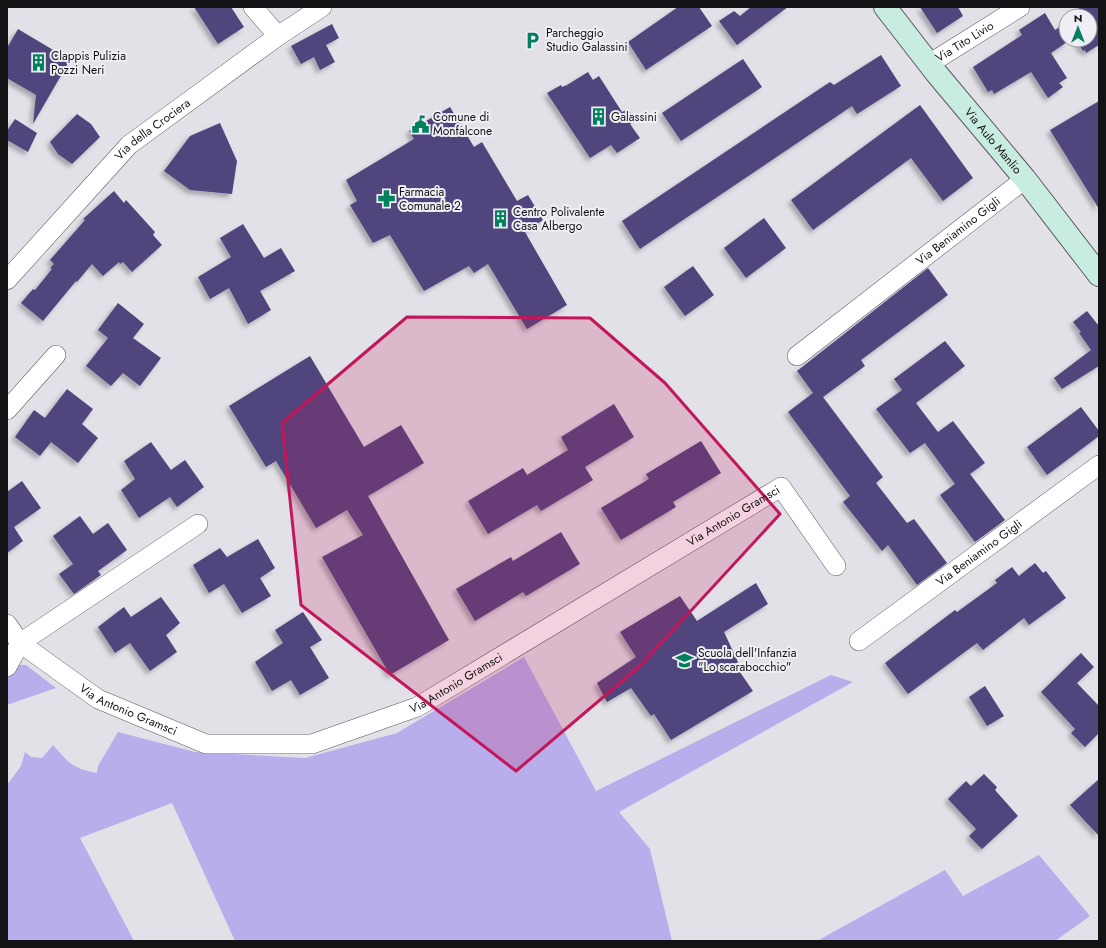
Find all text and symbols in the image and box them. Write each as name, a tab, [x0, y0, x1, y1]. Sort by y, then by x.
north arrow	[1058, 8, 1098, 48]
text: N	[1074, 10, 1082, 26]
street label: Via Tito Livio	[932, 16, 998, 67]
place label: Parcheggio Studio Galassini	[546, 24, 628, 56]
parking icon: Parcheggio Studio Galassini	[523, 30, 543, 50]
place label: Clappis Pulizia Pozzi Neri	[51, 47, 126, 79]
building icon: Clappis Pulizia Pozzi Neri	[28, 53, 48, 73]
street label: Via della Crociera	[110, 94, 194, 164]
street label: Via Aulo Manlio	[960, 104, 1026, 178]
building icon: Galassini	[588, 107, 608, 127]
place label: Comune di Monfalcone	[433, 108, 492, 140]
place label: Galassini	[611, 108, 657, 126]
public building icon: Comune di Monfalcone	[410, 114, 430, 134]
place label: Farmacia Comunale 2	[399, 183, 461, 215]
pharmacy icon: Farmacia Comunale 2	[376, 189, 396, 209]
street label: Via Beniamino Gigli	[912, 192, 1004, 270]
place label: Centro Polivalente Casa Albergo	[513, 203, 605, 235]
building icon: Centro Polivalente Casa Albergo	[490, 209, 510, 229]
street label: Via Antonio Gramsci	[683, 481, 783, 551]
street label: Via Beniamino Gigli	[932, 515, 1026, 591]
place label: Scuola dell'Infanzia "Lo scarabocchio"	[698, 644, 797, 676]
street label: Via Antonio Gramsci	[407, 648, 506, 718]
school or university icon: Scuola dell'Infanzia "Lo scarabocchio"	[675, 650, 695, 670]
street label: Via Antonio Gramsci	[76, 679, 180, 740]

